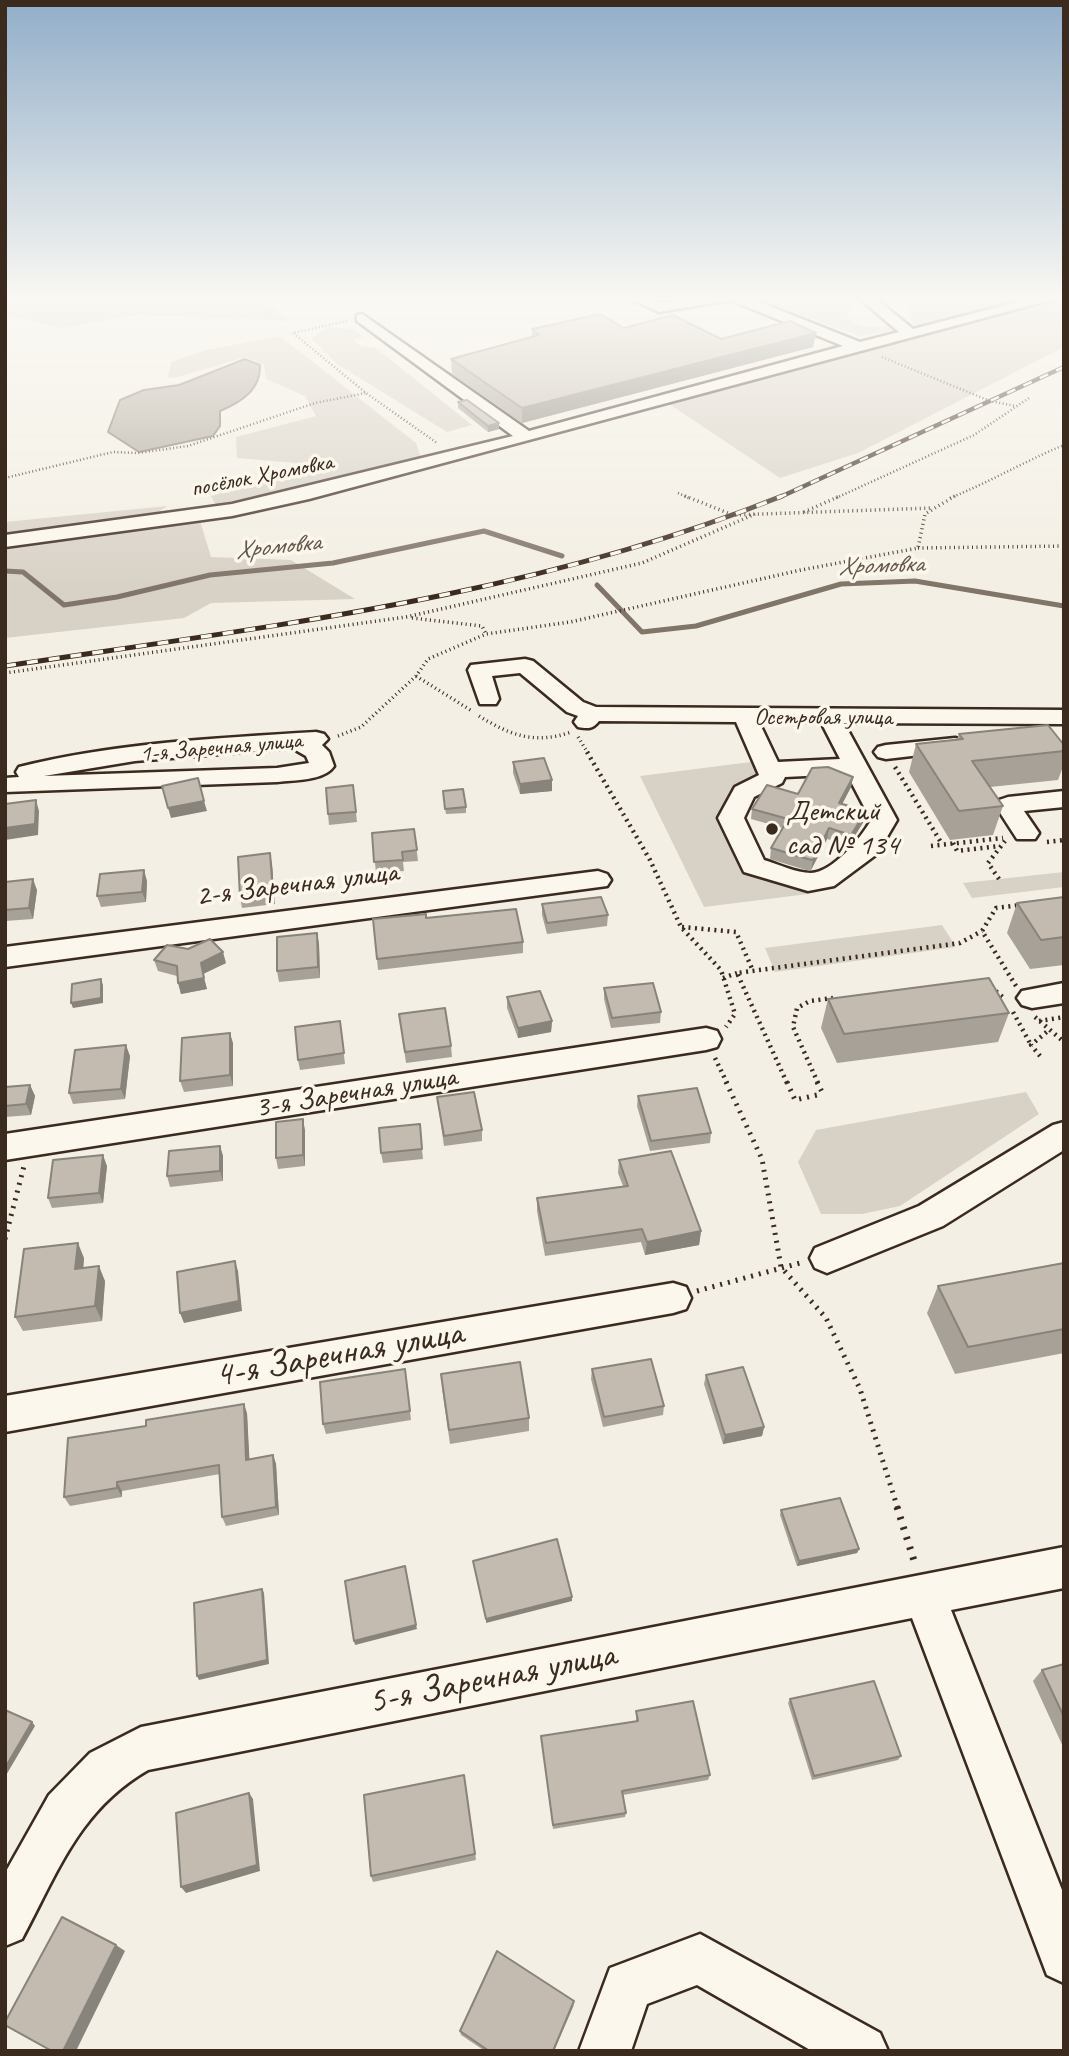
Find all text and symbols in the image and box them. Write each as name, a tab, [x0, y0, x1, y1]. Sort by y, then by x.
street label: посёлок Хромовка	[188, 448, 336, 504]
water label: Хромовка	[234, 527, 322, 567]
water label: Хромовка	[838, 549, 924, 583]
street label: Осетровая улица	[754, 704, 892, 732]
street label: 1-я Заречная улица	[139, 727, 303, 769]
place label: Детский сад № 134	[786, 794, 899, 864]
marker: Детский сад № 134	[764, 821, 780, 837]
street label: 2-я Заречная улица	[194, 855, 400, 915]
street label: 3-я Заречная улица	[253, 1059, 459, 1127]
street label: 4-я Заречная улица	[212, 1311, 466, 1399]
street label: 5-я Заречная улица	[365, 1633, 619, 1725]

